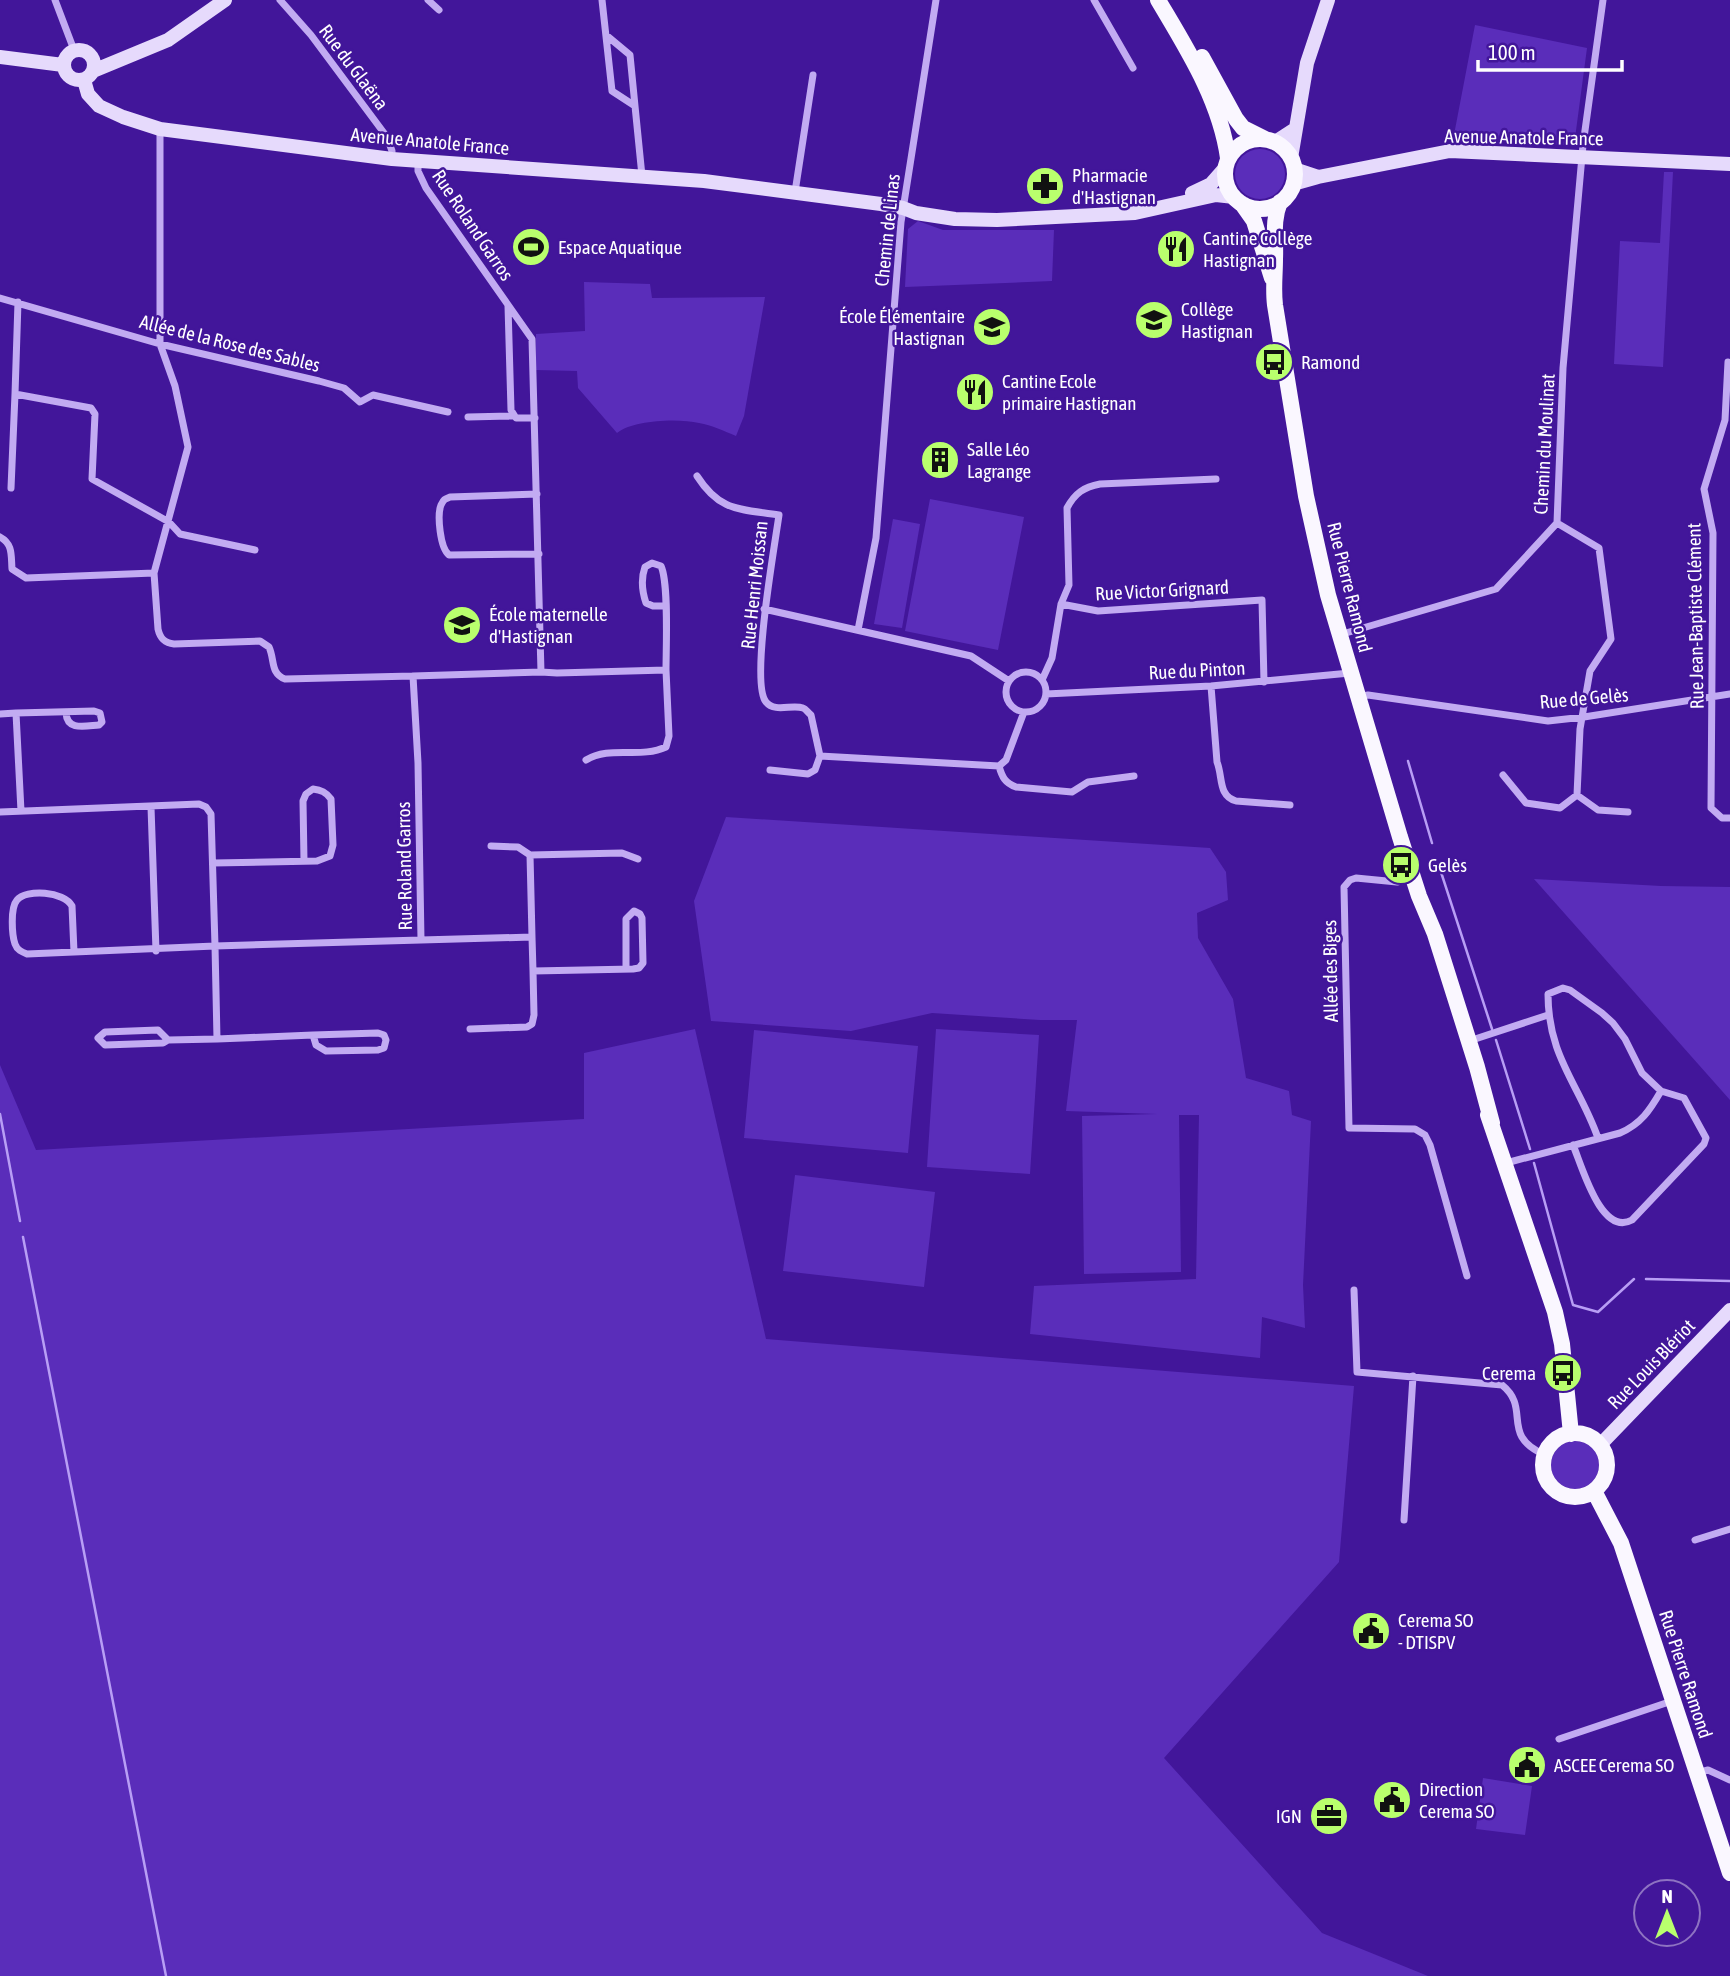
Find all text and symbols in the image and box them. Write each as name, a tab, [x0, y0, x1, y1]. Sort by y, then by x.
street label: Rue du Glaëna	[315, 20, 393, 114]
scale bar	[1478, 28, 1622, 72]
text: 100 m	[1488, 40, 1536, 64]
street label: Avenue Anatole France	[350, 123, 510, 159]
street label: Avenue Anatole France	[1444, 125, 1604, 149]
place label: Pharmacie d'Hastignan	[1072, 164, 1156, 208]
street label: Rue Roland Garros	[428, 165, 518, 285]
pharmacy icon: Pharmacie d'Hastignan	[1024, 165, 1066, 207]
street label: Chemin de Linas	[870, 172, 904, 287]
sports icon: Espace Aquatique	[510, 226, 552, 268]
place label: Cantine Collège Hastignan	[1203, 227, 1312, 271]
restaurant icon: Cantine Collège Hastignan	[1155, 228, 1197, 270]
place label: Espace Aquatique	[558, 236, 682, 258]
place label: Collège Hastignan	[1181, 298, 1253, 342]
school or university icon: Collège Hastignan	[1133, 299, 1175, 341]
place label: École Élémentaire Hastignan	[839, 305, 965, 349]
school or university icon: École Élémentaire Hastignan	[971, 306, 1013, 348]
street label: Allée de la Rose des Sables	[138, 310, 323, 376]
bus stop icon: Ramond	[1253, 341, 1295, 383]
place label: Ramond	[1301, 351, 1360, 373]
place label: Cantine Ecole primaire Hastignan	[1002, 370, 1137, 414]
restaurant icon: Cantine Ecole primaire Hastignan	[954, 371, 996, 413]
street label: Chemin du Moulinat	[1529, 373, 1559, 515]
place label: Salle Léo Lagrange	[967, 438, 1031, 482]
building icon: Salle Léo Lagrange	[919, 439, 961, 481]
street label: Rue Henri Moissan	[736, 520, 772, 650]
street label: Rue Pierre Ramond	[1323, 520, 1377, 654]
street label: Rue Jean-Baptiste Clément	[1682, 523, 1708, 709]
street label: Rue Victor Grignard	[1095, 576, 1229, 604]
place label: École maternelle d'Hastignan	[489, 603, 608, 647]
school or university icon: École maternelle d'Hastignan	[441, 604, 483, 646]
street label: Rue du Pinton	[1148, 656, 1246, 684]
street label: Rue de Gelès	[1539, 683, 1630, 713]
street label: Rue Roland Garros	[392, 801, 416, 931]
bus stop icon: Gelès	[1380, 844, 1422, 886]
place label: Gelès	[1428, 854, 1467, 876]
street label: Allée des Biges	[1318, 919, 1342, 1022]
street label: Rue Louis Blériot	[1603, 1315, 1699, 1413]
bus stop icon: Cerema	[1542, 1352, 1584, 1394]
place label: Cerema	[1482, 1362, 1536, 1384]
street label: Rue Pierre Ramond	[1655, 1607, 1717, 1741]
place label: Cerema SO - DTISPV	[1398, 1609, 1474, 1653]
public building icon: Cerema SO - DTISPV	[1350, 1610, 1392, 1652]
public building icon: ASCEE Cerema SO	[1506, 1744, 1548, 1786]
place label: ASCEE Cerema SO	[1554, 1754, 1674, 1776]
place label: Direction Cerema SO	[1419, 1778, 1495, 1822]
public building icon: Direction Cerema SO	[1371, 1779, 1413, 1821]
office icon: IGN	[1308, 1795, 1350, 1837]
place label: IGN	[1276, 1805, 1302, 1827]
north arrow	[1632, 1878, 1702, 1948]
text: N	[1661, 1885, 1673, 1907]

